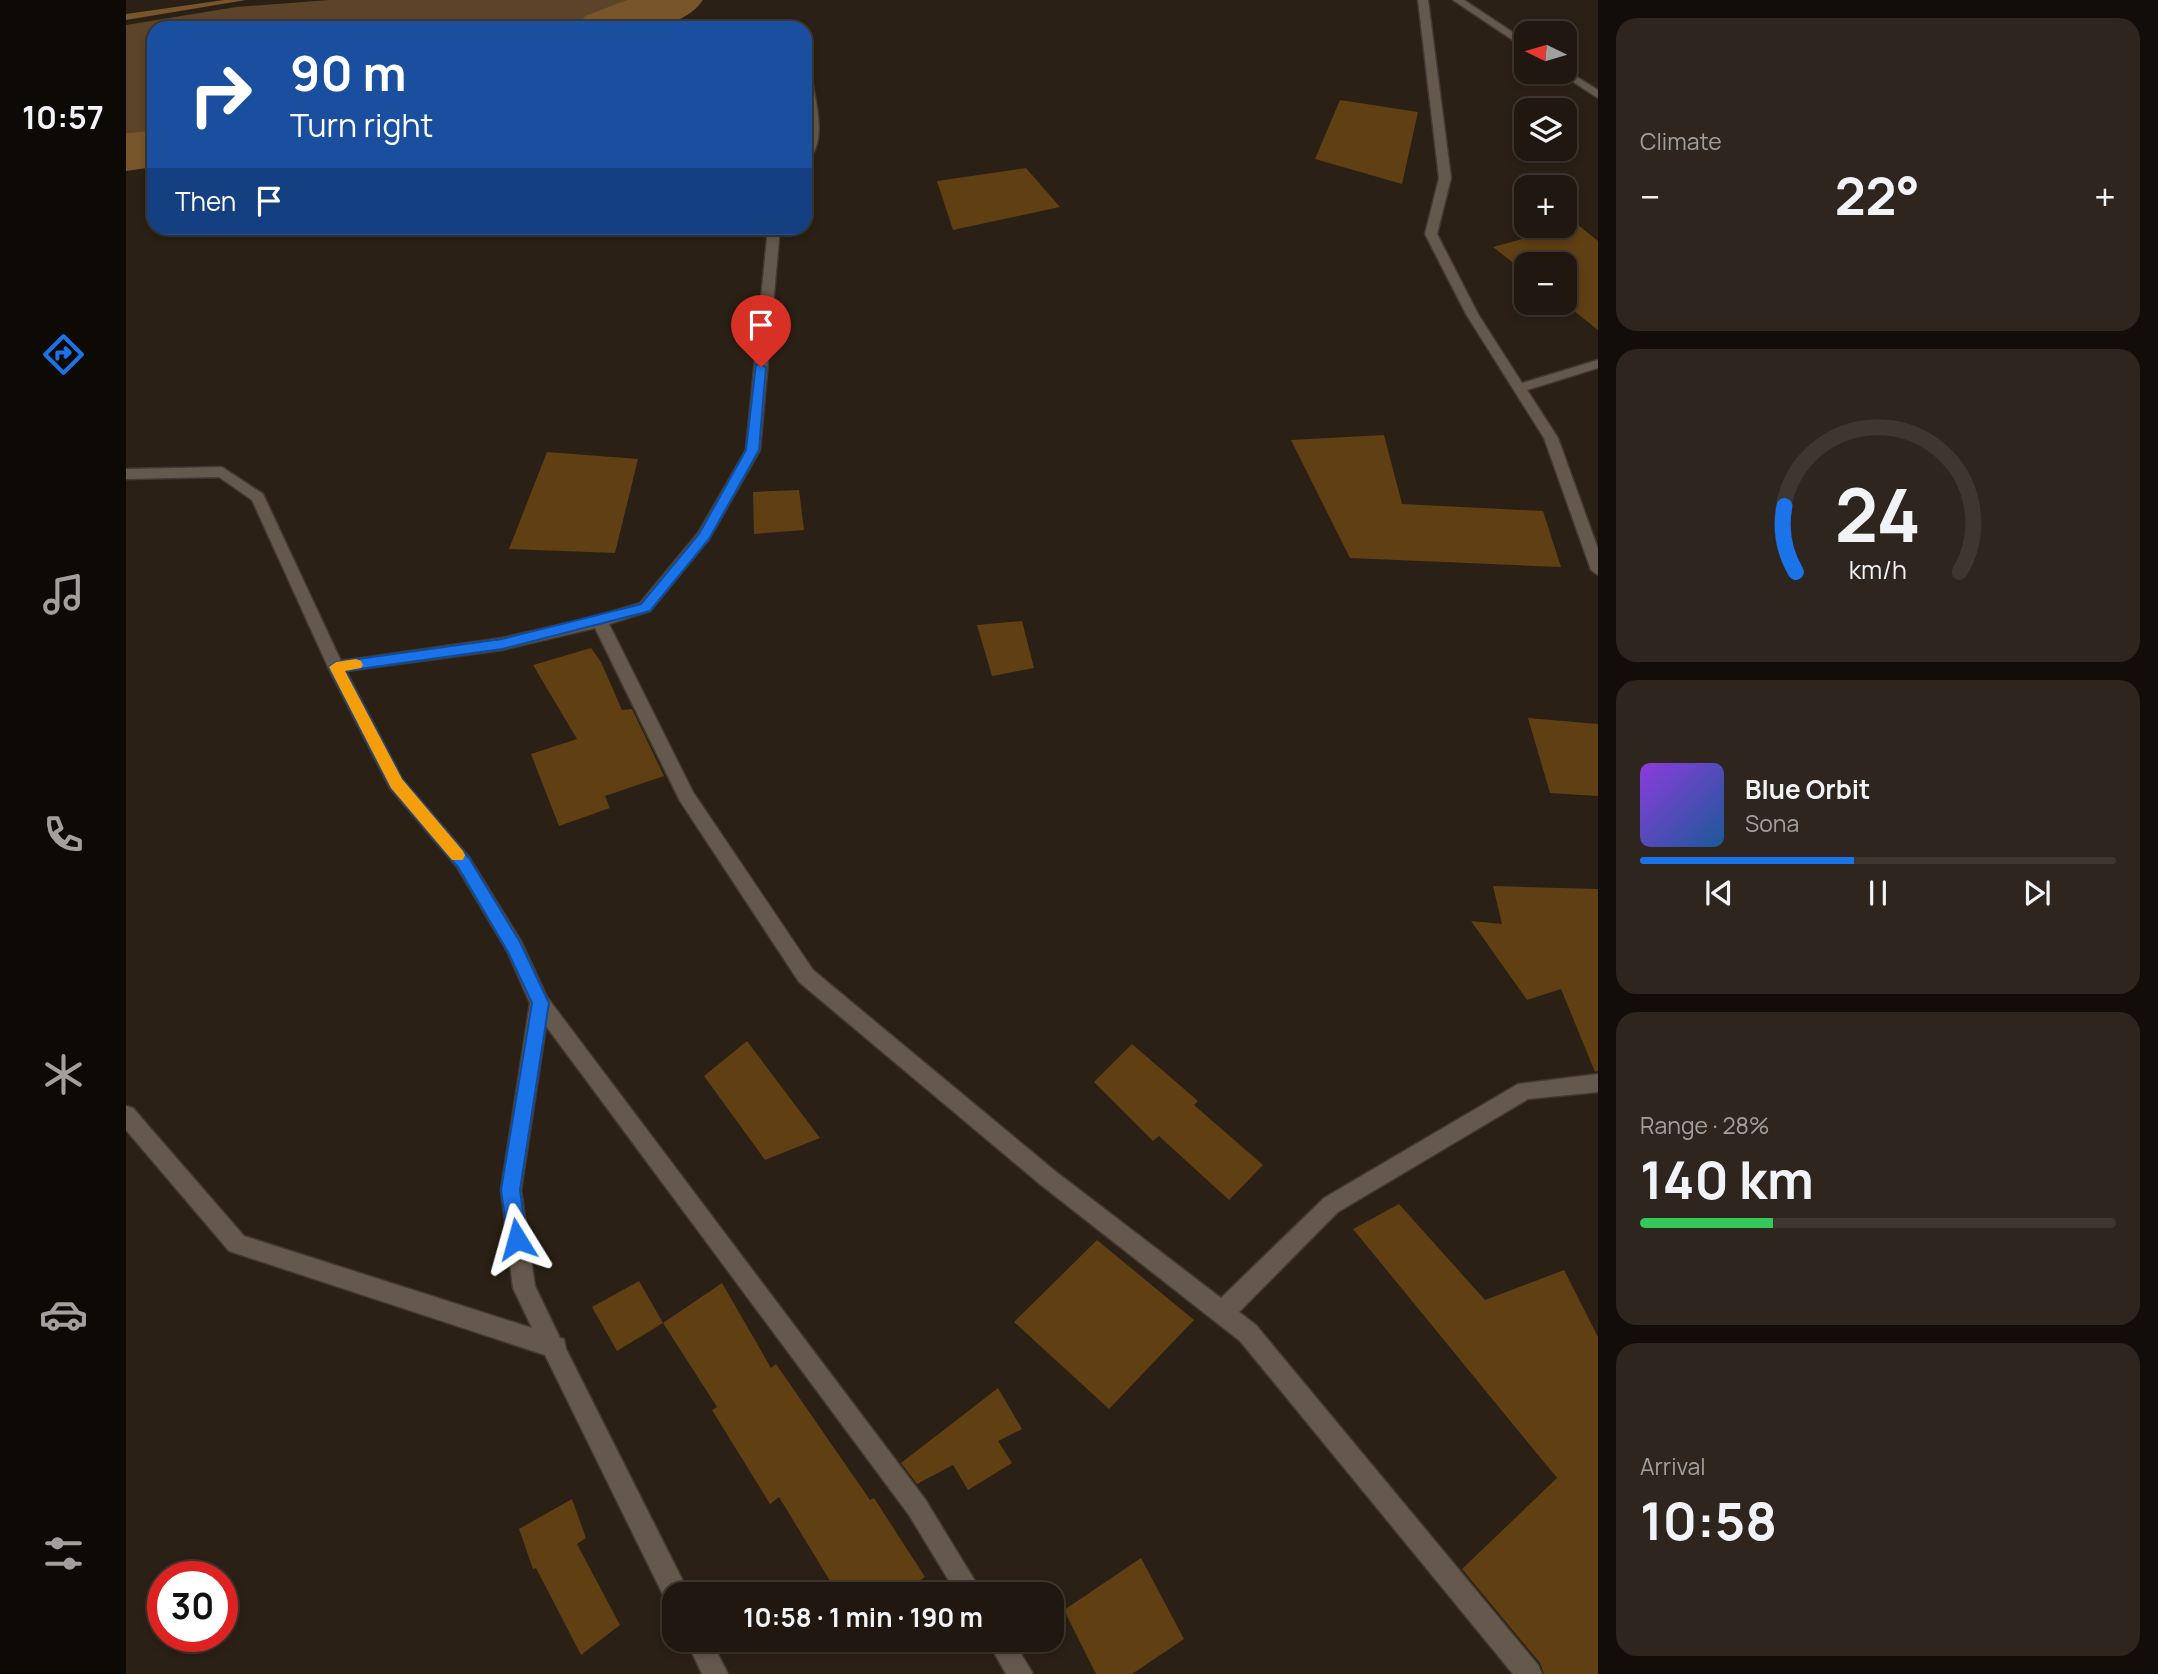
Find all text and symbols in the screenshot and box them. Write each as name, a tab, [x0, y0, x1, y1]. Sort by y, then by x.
north arrow	[1514, 21, 1577, 84]
map controls	[1514, 21, 1577, 315]
text: 90 m	[290, 39, 407, 106]
icon: right	[175, 49, 266, 140]
text: 10:57	[22, 95, 104, 139]
button: layers	[1514, 98, 1577, 161]
text: Turn right	[290, 103, 433, 147]
text: Climate	[1640, 125, 1722, 157]
text: 22°	[1835, 160, 1920, 231]
text: −	[1640, 170, 1661, 222]
text: +	[2094, 170, 2116, 222]
button: +	[1514, 175, 1577, 238]
icon: arrive	[250, 182, 288, 220]
text: Then	[175, 183, 236, 219]
button: −	[1514, 252, 1577, 315]
pin	[731, 295, 791, 367]
icon: arrive	[742, 306, 780, 344]
icon: directions	[39, 330, 88, 379]
text: 24	[1835, 464, 1921, 564]
text: km/h	[1849, 552, 1907, 587]
icon: music	[39, 570, 88, 619]
text: Blue Orbit	[1745, 771, 1870, 807]
text: Sona	[1745, 807, 1799, 839]
icon: phone	[39, 810, 88, 859]
icon: previous	[1700, 874, 1738, 912]
icon: pause	[1859, 874, 1897, 912]
icon: next	[2018, 874, 2056, 912]
icon: climate	[39, 1050, 88, 1099]
text: Range · 28%	[1640, 1109, 1770, 1141]
text: 140 km	[1640, 1144, 1814, 1215]
position arrow	[480, 1202, 554, 1276]
icon: car	[39, 1290, 88, 1339]
text: Arrival	[1640, 1450, 1706, 1482]
text: 10:58	[1640, 1485, 1777, 1556]
icon: filters	[39, 1529, 88, 1578]
speed limit sign: 30	[147, 1561, 238, 1652]
text: 10:58 · 1 min · 190 m	[743, 1599, 983, 1635]

